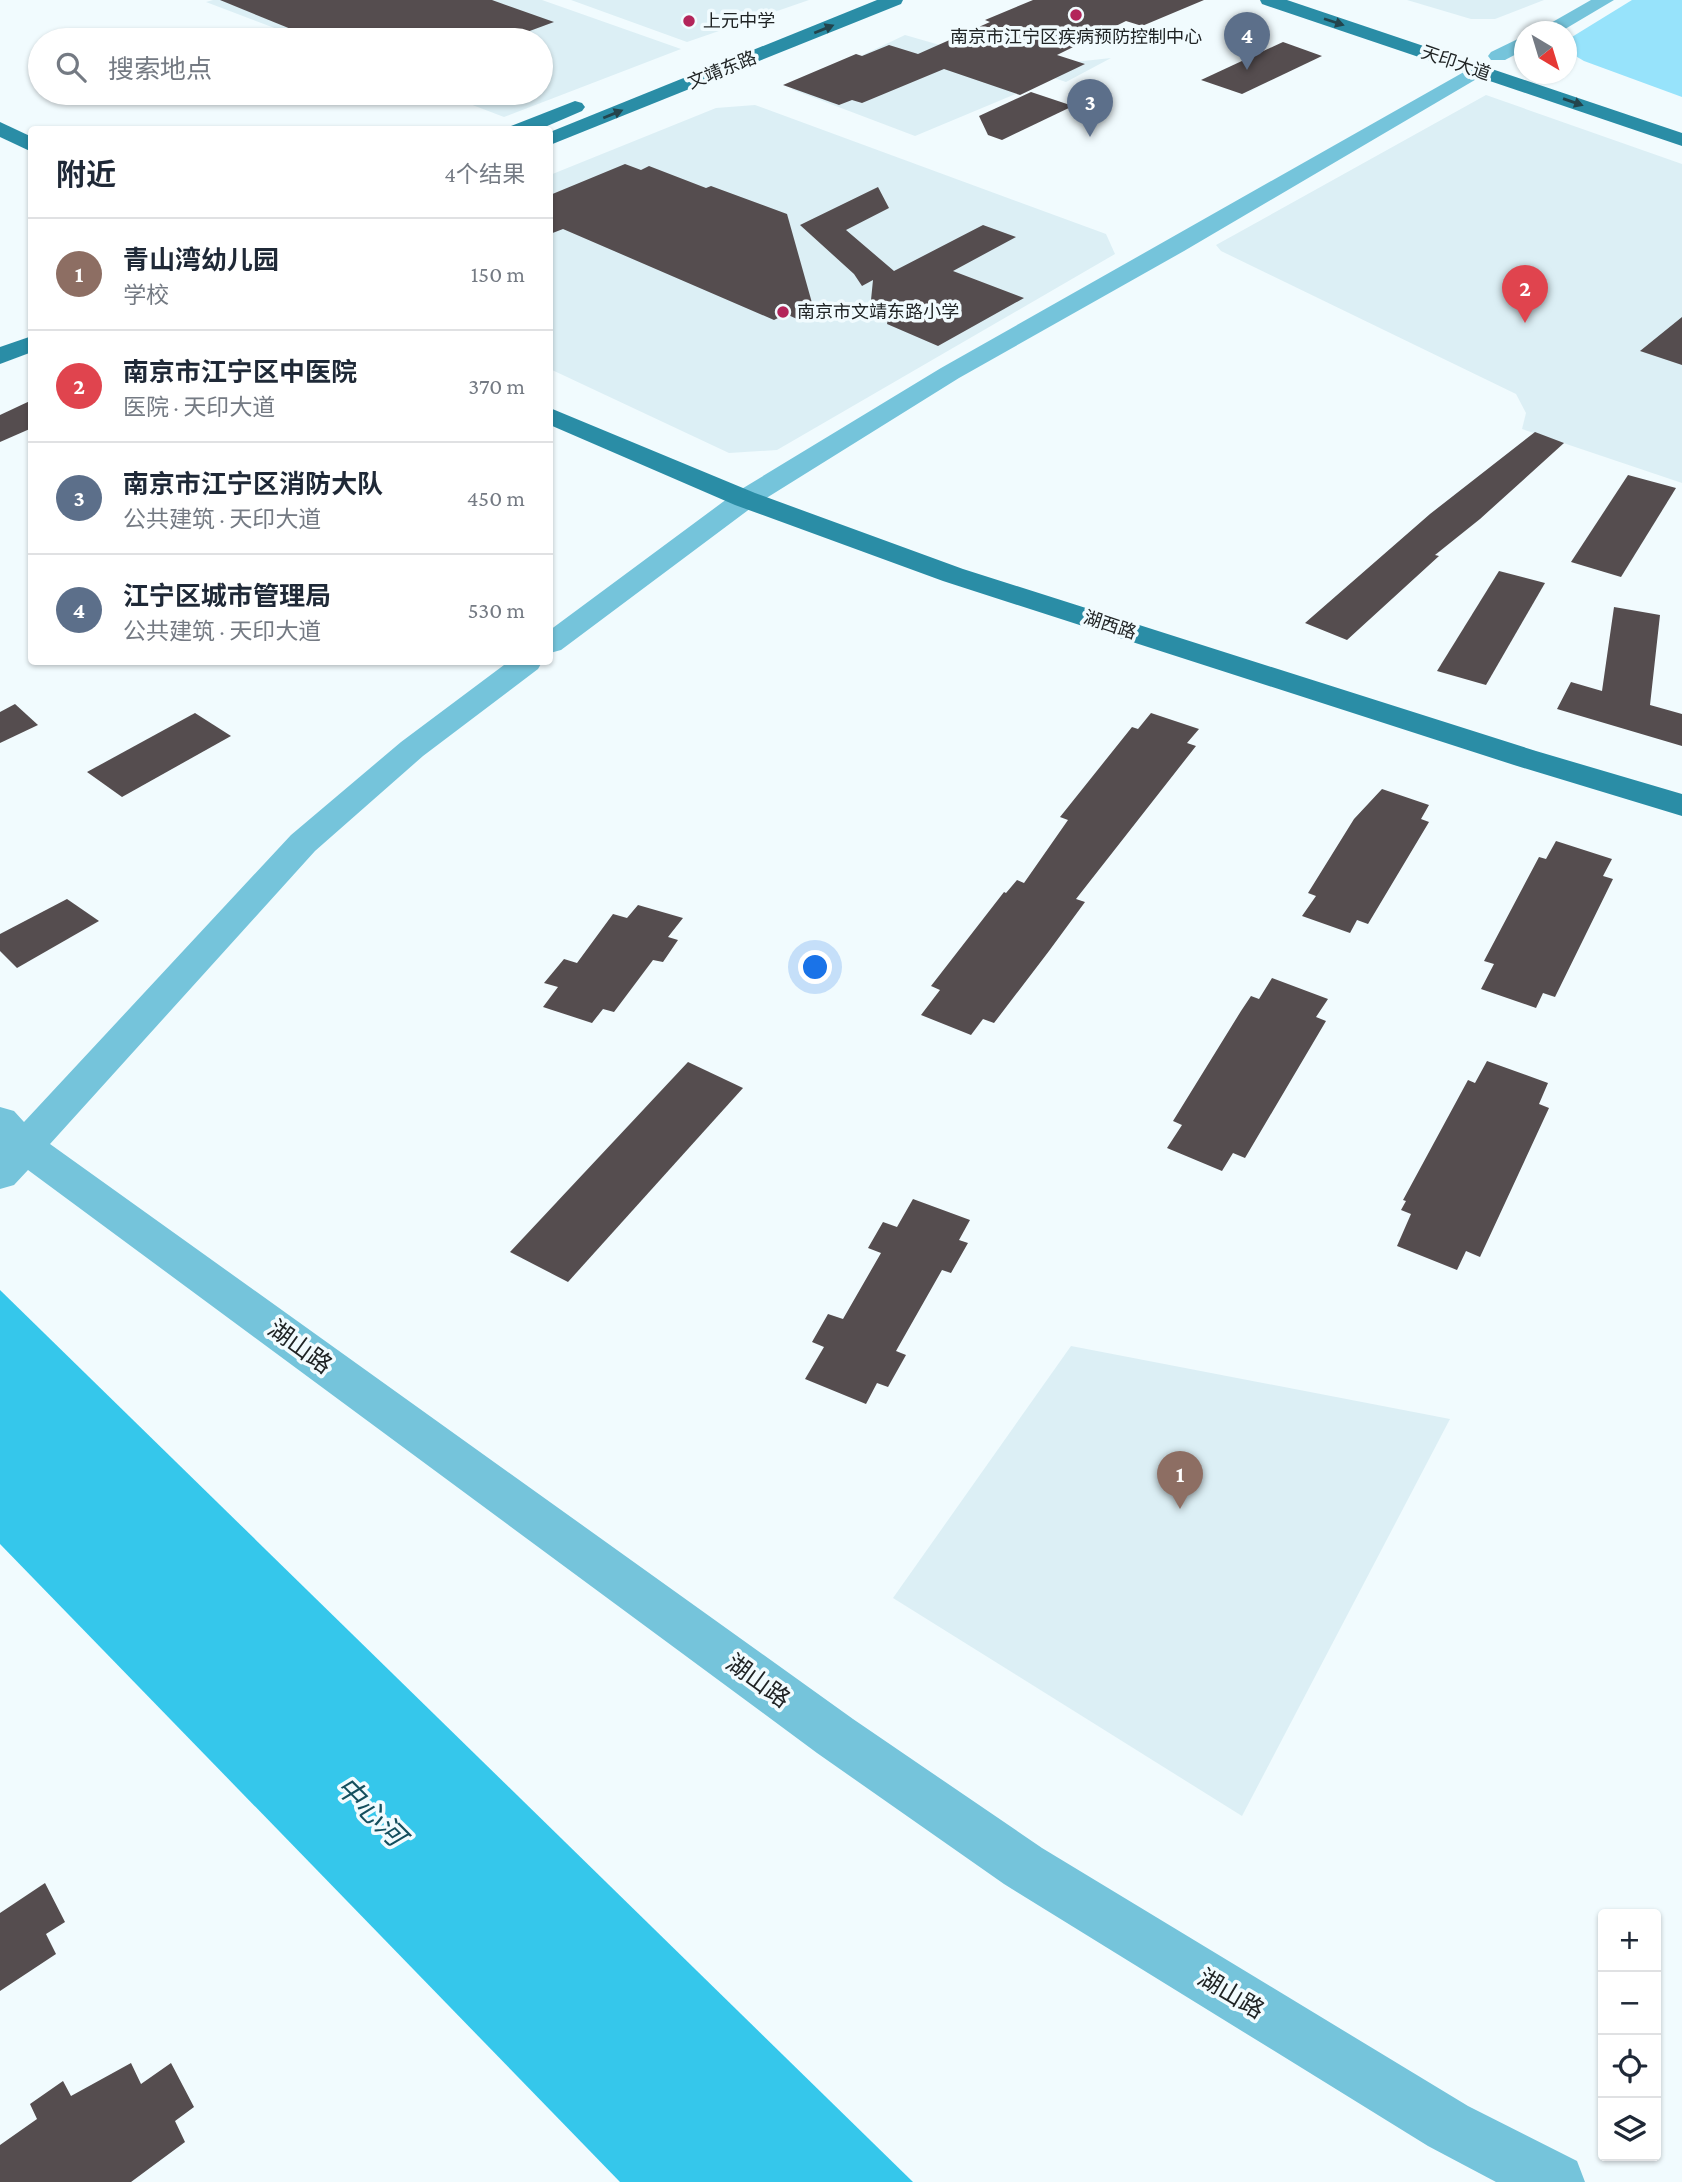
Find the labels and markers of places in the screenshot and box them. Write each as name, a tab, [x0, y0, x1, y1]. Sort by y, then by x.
marker: 南京市江宁区疾病预防控制中心	[1068, 7, 1084, 23]
place label: 上元中学	[703, 11, 775, 31]
pin: 4	[1224, 12, 1270, 70]
marker: 上元中学	[681, 13, 697, 29]
place label: 南京市江宁区疾病预防控制中心	[950, 27, 1202, 47]
pin: 3	[1067, 79, 1113, 137]
pin: 2	[1502, 265, 1548, 323]
place label: 南京市文靖东路小学	[797, 302, 959, 322]
marker: 南京市文靖东路小学	[775, 304, 791, 320]
pin: 1	[1157, 1451, 1203, 1509]

